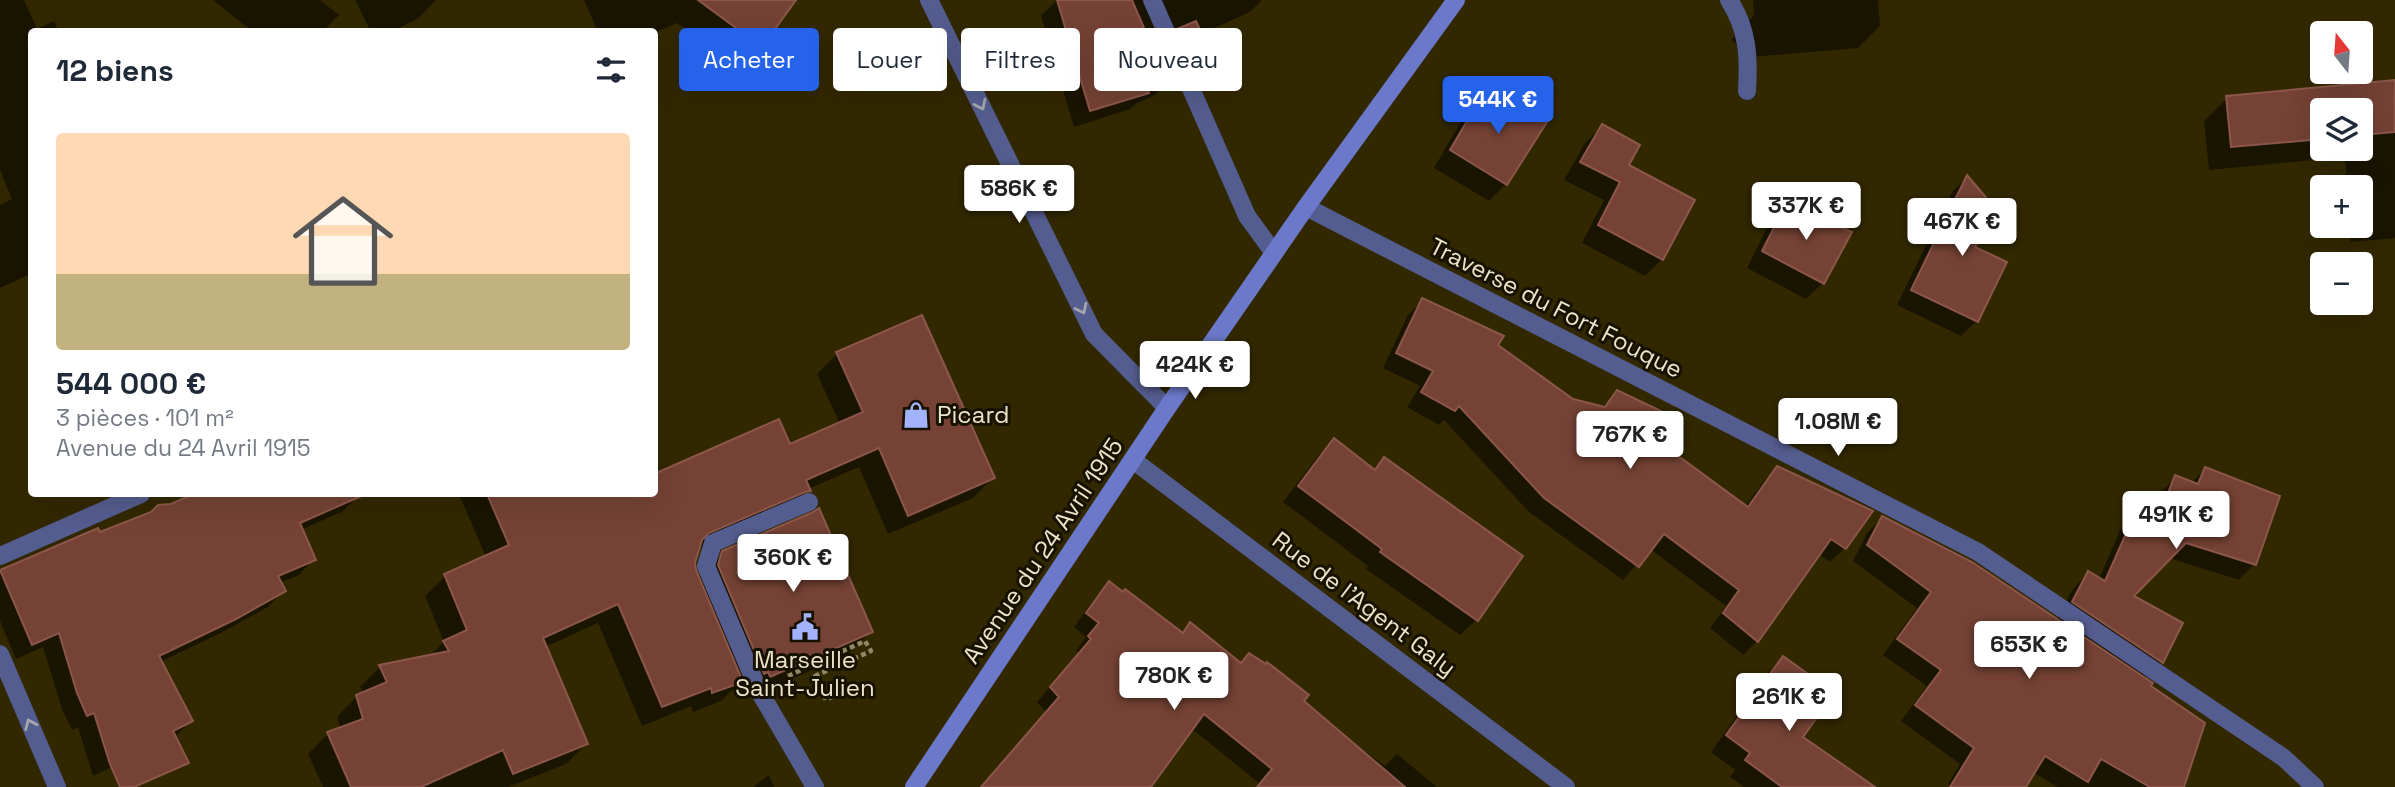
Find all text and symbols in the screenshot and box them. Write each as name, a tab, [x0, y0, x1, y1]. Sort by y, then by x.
north arrow	[2310, 21, 2373, 84]
map controls	[2310, 21, 2373, 315]
chip: Acheter	[679, 28, 819, 91]
chip: Louer	[833, 28, 947, 91]
chip: Filtres	[961, 28, 1080, 91]
chip: Nouveau	[1094, 28, 1242, 91]
text: 12 biens	[56, 51, 174, 90]
icon: filters	[592, 51, 630, 89]
pin: 544K €	[1441, 76, 1555, 136]
text: 544K €	[1459, 84, 1537, 114]
one-way arrow	[973, 98, 987, 110]
button: layers	[2310, 98, 2373, 161]
pin: 586K €	[962, 166, 1076, 225]
text: 586K €	[980, 173, 1058, 203]
button: +	[2310, 175, 2373, 238]
icon: home	[280, 178, 406, 304]
pin: 337K €	[1749, 182, 1863, 242]
text: 337K €	[1768, 190, 1844, 220]
pin: 467K €	[1905, 198, 2019, 258]
text: 467K €	[1923, 206, 2001, 236]
street label: Traverse du Fort Fouque	[1425, 230, 1688, 385]
button: −	[2310, 252, 2373, 315]
one-way arrow	[1074, 302, 1088, 314]
pin: 424K €	[1138, 342, 1252, 401]
text: 424K €	[1156, 349, 1234, 379]
text: 544 000 €	[56, 364, 206, 403]
pin: 1.08M €	[1773, 398, 1903, 458]
place label: Picard	[937, 399, 1010, 430]
shop icon: Picard	[901, 400, 931, 430]
text: 3 pièces · 101 m²	[56, 403, 234, 433]
text: 1.08M €	[1794, 406, 1882, 436]
pin: 767K €	[1573, 412, 1687, 471]
text: 767K €	[1592, 419, 1668, 449]
street label: Avenue du 24 Avril 1915	[955, 432, 1130, 669]
text: Avenue du 24 Avril 1915	[56, 433, 311, 463]
pin: 491K €	[2119, 491, 2233, 551]
text: 491K €	[2138, 499, 2214, 529]
street label: Rue de l'Agent Galy	[1266, 524, 1462, 683]
pin: 360K €	[736, 534, 850, 594]
text: 360K €	[754, 542, 832, 572]
public building icon: Marseille Saint-Julien	[790, 612, 820, 642]
pin: 653K €	[1972, 622, 2086, 681]
text: 653K €	[1990, 629, 2068, 659]
place label: Marseille Saint-Julien	[735, 644, 875, 703]
pin: 780K €	[1117, 652, 1231, 712]
text: 780K €	[1135, 660, 1213, 690]
pin: 261K €	[1732, 674, 1846, 733]
text: 261K €	[1752, 681, 1826, 711]
one-way arrow	[24, 719, 38, 732]

